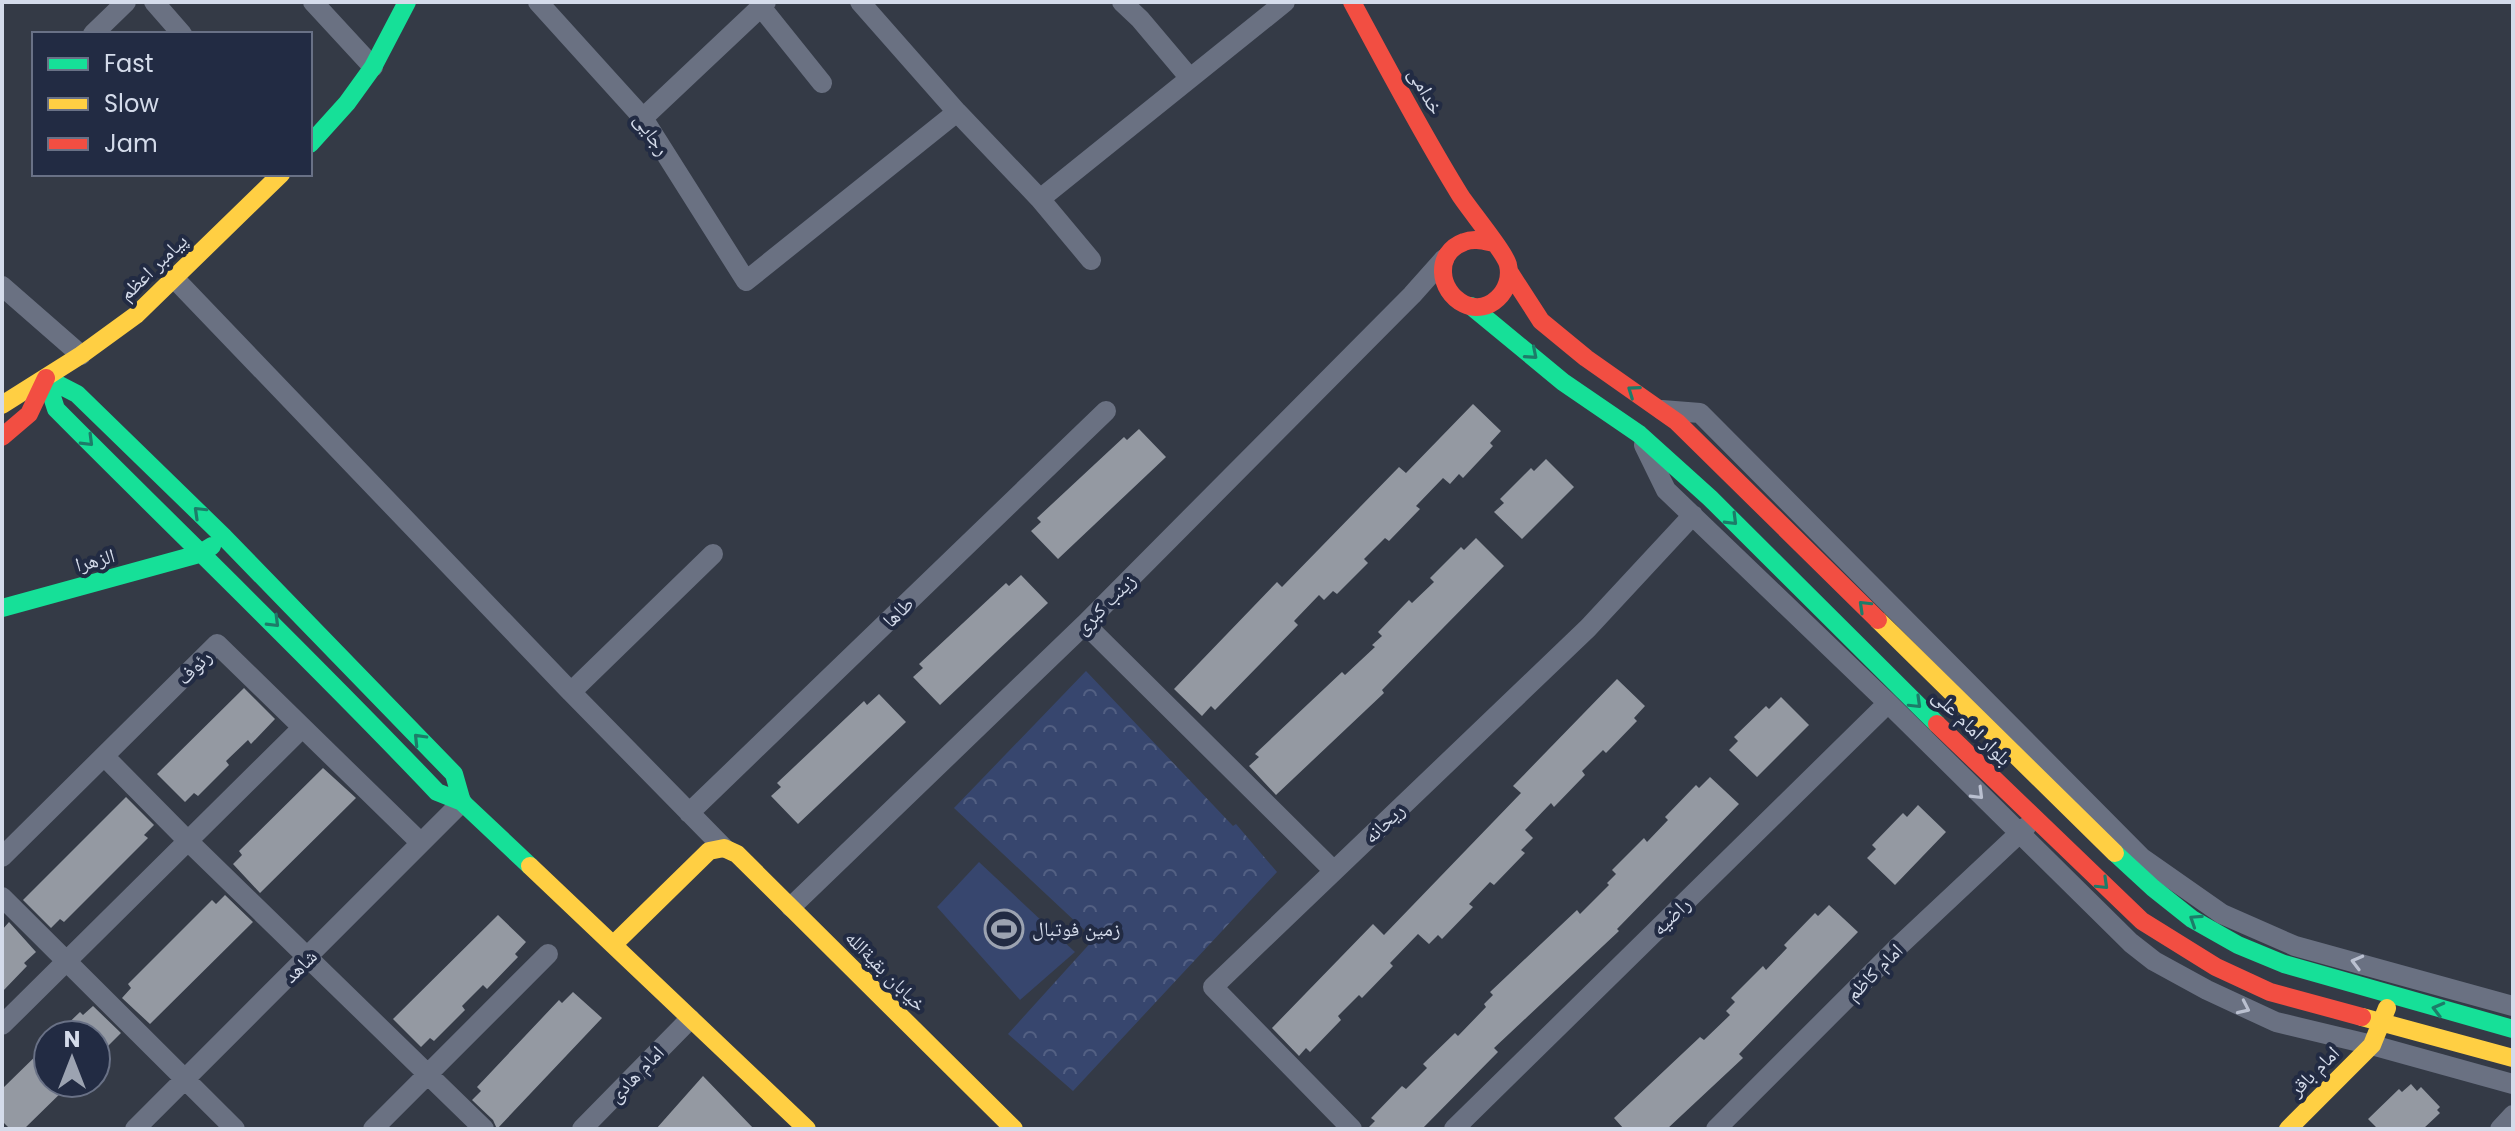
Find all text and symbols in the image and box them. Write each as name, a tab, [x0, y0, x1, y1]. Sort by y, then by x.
legend	[32, 32, 312, 176]
text: Fast	[104, 47, 154, 80]
street label: خدامی	[1402, 62, 1450, 120]
text: Slow	[104, 87, 159, 120]
street label: رجایی	[628, 107, 676, 161]
text: Jam	[104, 127, 158, 160]
street label: پیامبر اعظم	[113, 227, 194, 307]
one-way arrow	[1523, 345, 1537, 359]
one-way arrow	[1628, 386, 1642, 401]
one-way arrow	[78, 432, 93, 446]
one-way arrow	[194, 507, 208, 522]
one-way arrow	[1723, 511, 1737, 525]
street label: الزهرا	[72, 541, 118, 579]
street label: زینب کبری	[1068, 567, 1142, 641]
street label: طاها	[876, 590, 920, 634]
one-way arrow	[1859, 601, 1873, 615]
one-way arrow	[265, 613, 279, 627]
street label: رئوف	[170, 643, 218, 691]
street label: بلوار امام علی	[1926, 682, 2018, 772]
one-way arrow	[1907, 694, 1921, 708]
one-way arrow	[414, 734, 429, 748]
one-way arrow	[1969, 785, 1983, 799]
street label: ریحانه	[1357, 796, 1411, 850]
one-way arrow	[2094, 874, 2108, 889]
street label: راضیه	[1645, 890, 1697, 942]
sports icon: زمین فوتبال	[983, 908, 1025, 950]
one-way arrow	[2189, 914, 2203, 929]
place label: زمین فوتبال	[1032, 915, 1121, 943]
street label: خیابان بقیةالله	[839, 924, 933, 1018]
street label: امام کاظم	[1839, 937, 1909, 1007]
street label: شاهد	[277, 943, 323, 989]
one-way arrow	[2350, 955, 2364, 972]
one-way arrow	[2235, 998, 2250, 1014]
one-way arrow	[2431, 1001, 2445, 1018]
north arrow	[32, 1019, 112, 1099]
text: N	[64, 1024, 80, 1055]
street label: امام هادی	[602, 1039, 670, 1109]
street label: امام باقر	[2282, 1039, 2346, 1103]

